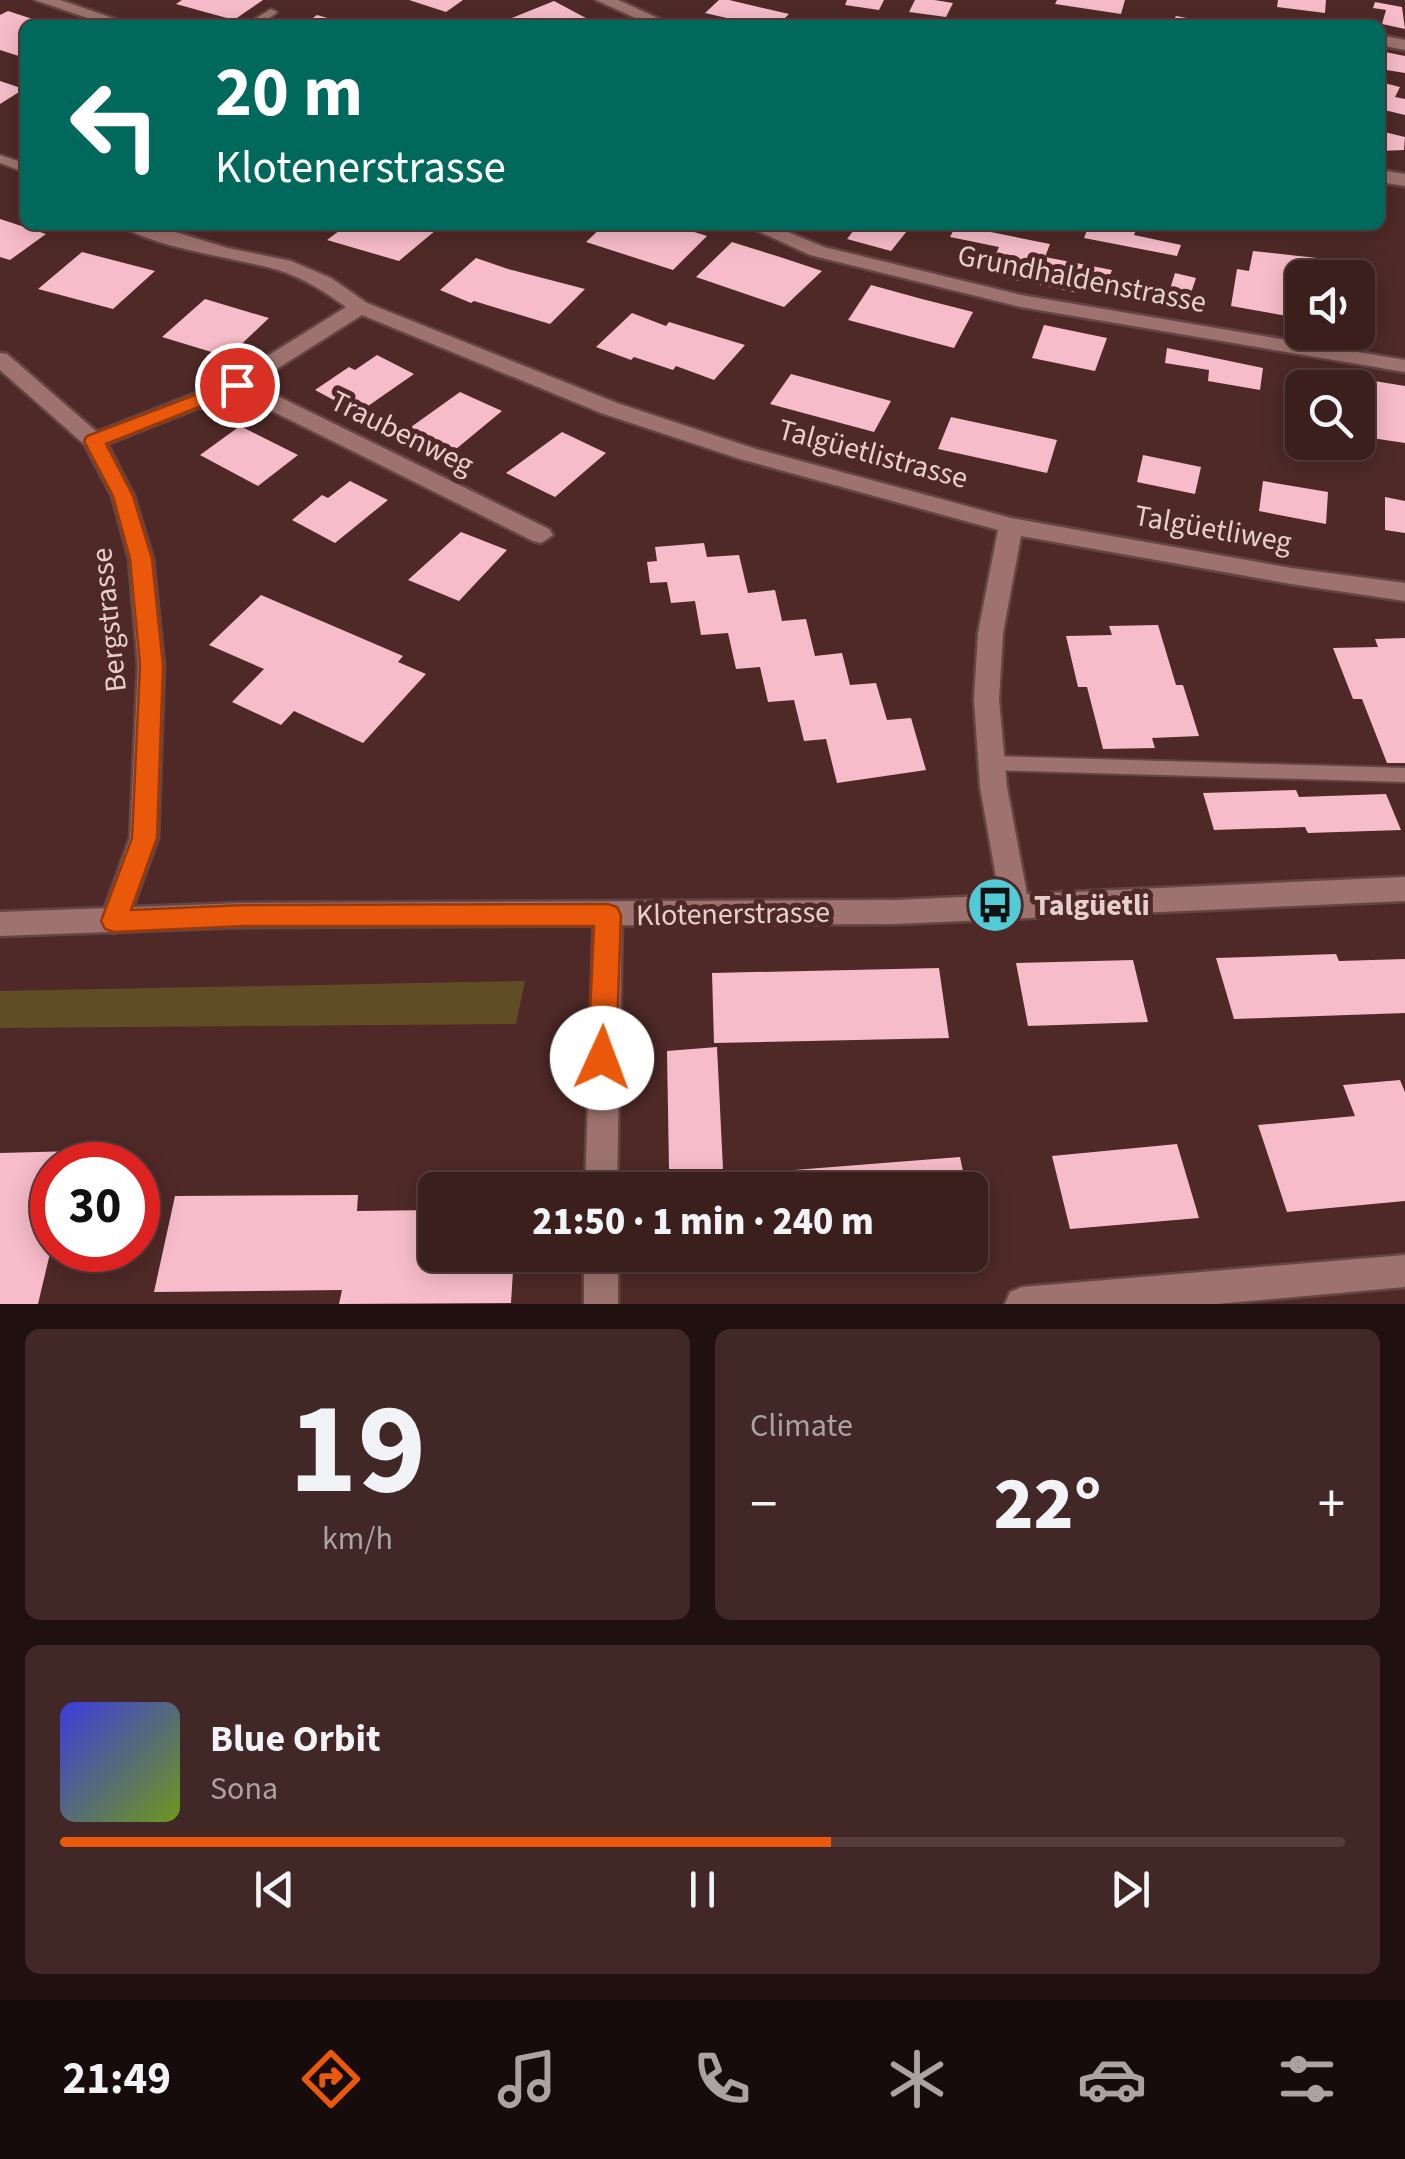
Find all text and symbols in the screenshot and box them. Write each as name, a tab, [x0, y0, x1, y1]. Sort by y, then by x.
text: 20 m	[215, 43, 363, 143]
icon: left	[50, 60, 180, 190]
text: Klotenerstrasse	[215, 136, 506, 200]
street label: Grundhaldenstrasse	[954, 234, 1210, 324]
map controls	[1285, 260, 1375, 460]
button: sound	[1285, 260, 1375, 350]
pin	[195, 343, 280, 428]
icon: arrive	[210, 358, 265, 413]
button: search	[1285, 370, 1375, 460]
street label: Traubenweg	[323, 380, 481, 486]
street label: Talgüetlistrasse	[773, 408, 973, 500]
street label: Talgüetliweg	[1131, 494, 1295, 564]
street label: Bergstrasse	[80, 546, 138, 694]
bus stop icon: Talgüetli	[965, 875, 1025, 935]
place label: Talgüetli	[1034, 884, 1150, 927]
street label: Klotenerstrasse	[636, 891, 830, 937]
position arrow	[550, 1006, 654, 1110]
speed limit sign: 30	[30, 1142, 160, 1272]
text: 21:50 · 1 min · 240 m	[532, 1195, 874, 1249]
text: 19	[289, 1358, 426, 1543]
text: Climate	[750, 1403, 853, 1449]
text: 22°	[994, 1451, 1101, 1558]
text: −	[750, 1466, 777, 1544]
text: +	[1318, 1466, 1345, 1544]
text: km/h	[322, 1516, 393, 1562]
text: Blue Orbit	[210, 1712, 381, 1766]
text: Sona	[210, 1766, 278, 1812]
icon: previous	[247, 1862, 302, 1917]
icon: pause	[675, 1862, 730, 1917]
icon: next	[1103, 1862, 1158, 1917]
icon: directions	[296, 2044, 366, 2114]
icon: music	[492, 2044, 562, 2114]
icon: phone	[687, 2044, 757, 2114]
icon: climate	[882, 2044, 952, 2114]
icon: car	[1077, 2044, 1147, 2114]
icon: filters	[1272, 2044, 1342, 2114]
text: 21:49	[63, 2047, 171, 2111]

